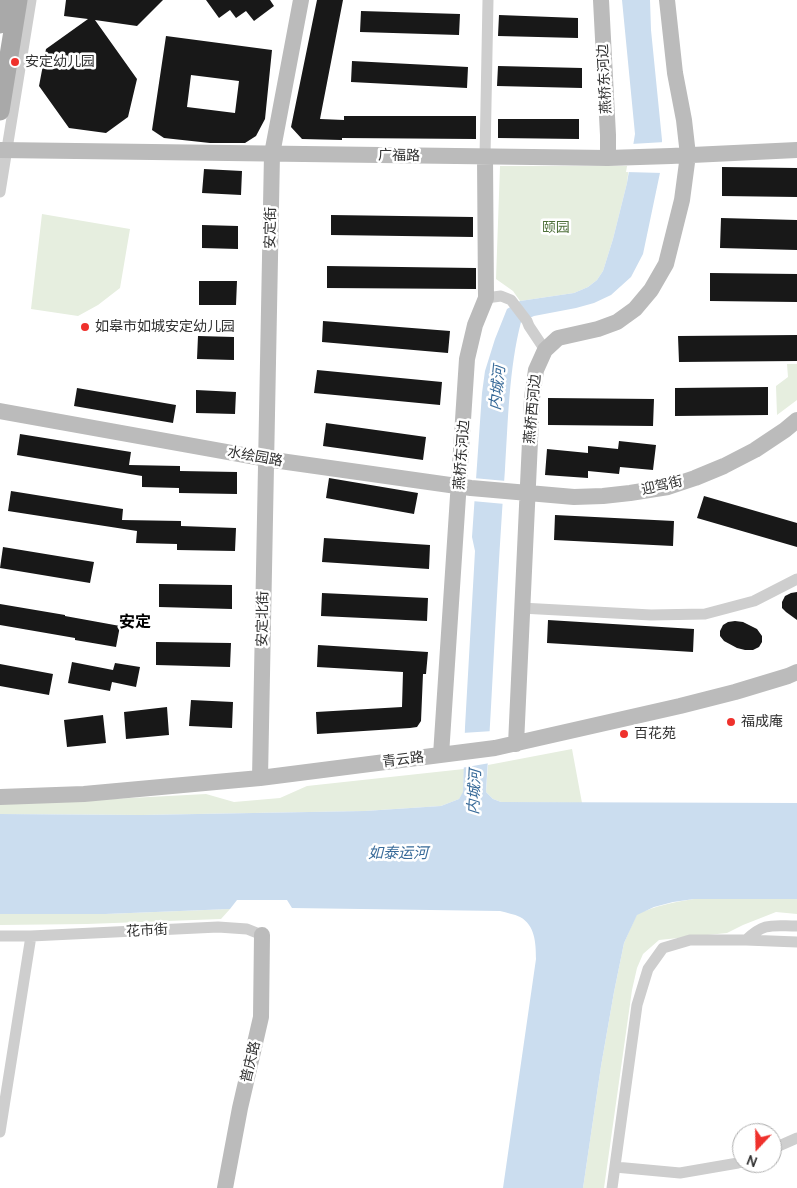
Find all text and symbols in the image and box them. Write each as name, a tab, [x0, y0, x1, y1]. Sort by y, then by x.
street label: 燕桥东河边	[595, 44, 615, 114]
place label: 安定幼儿园	[25, 54, 95, 70]
marker: 安定幼儿园	[9, 56, 21, 68]
street label: 广福路	[378, 147, 420, 165]
street label: 安定街	[262, 207, 280, 249]
park label: 颐园	[542, 220, 570, 236]
place label: 如皋市如城安定幼儿园	[95, 319, 235, 335]
marker: 如皋市如城安定幼儿园	[79, 321, 91, 333]
water label: 内城河	[487, 365, 509, 411]
street label: 燕桥西河边	[522, 373, 544, 445]
street label: 燕桥东河边	[451, 419, 473, 491]
street label: 水绘园路	[226, 444, 284, 470]
street label: 迎驾街	[640, 473, 684, 499]
street label: 安定北街	[254, 591, 272, 647]
district label: 安定	[119, 613, 151, 633]
place label: 福成庵	[741, 714, 783, 730]
marker: 福成庵	[725, 716, 737, 728]
place label: 百花苑	[634, 726, 676, 742]
marker: 百花苑	[618, 728, 630, 740]
street label: 青云路	[381, 749, 425, 771]
water label: 内城河	[465, 769, 485, 815]
water label: 如泰运河	[368, 845, 428, 863]
street label: 花市街	[126, 922, 168, 940]
street label: 普庆路	[238, 1040, 264, 1084]
north arrow	[732, 1123, 782, 1173]
text: N	[744, 1151, 760, 1172]

